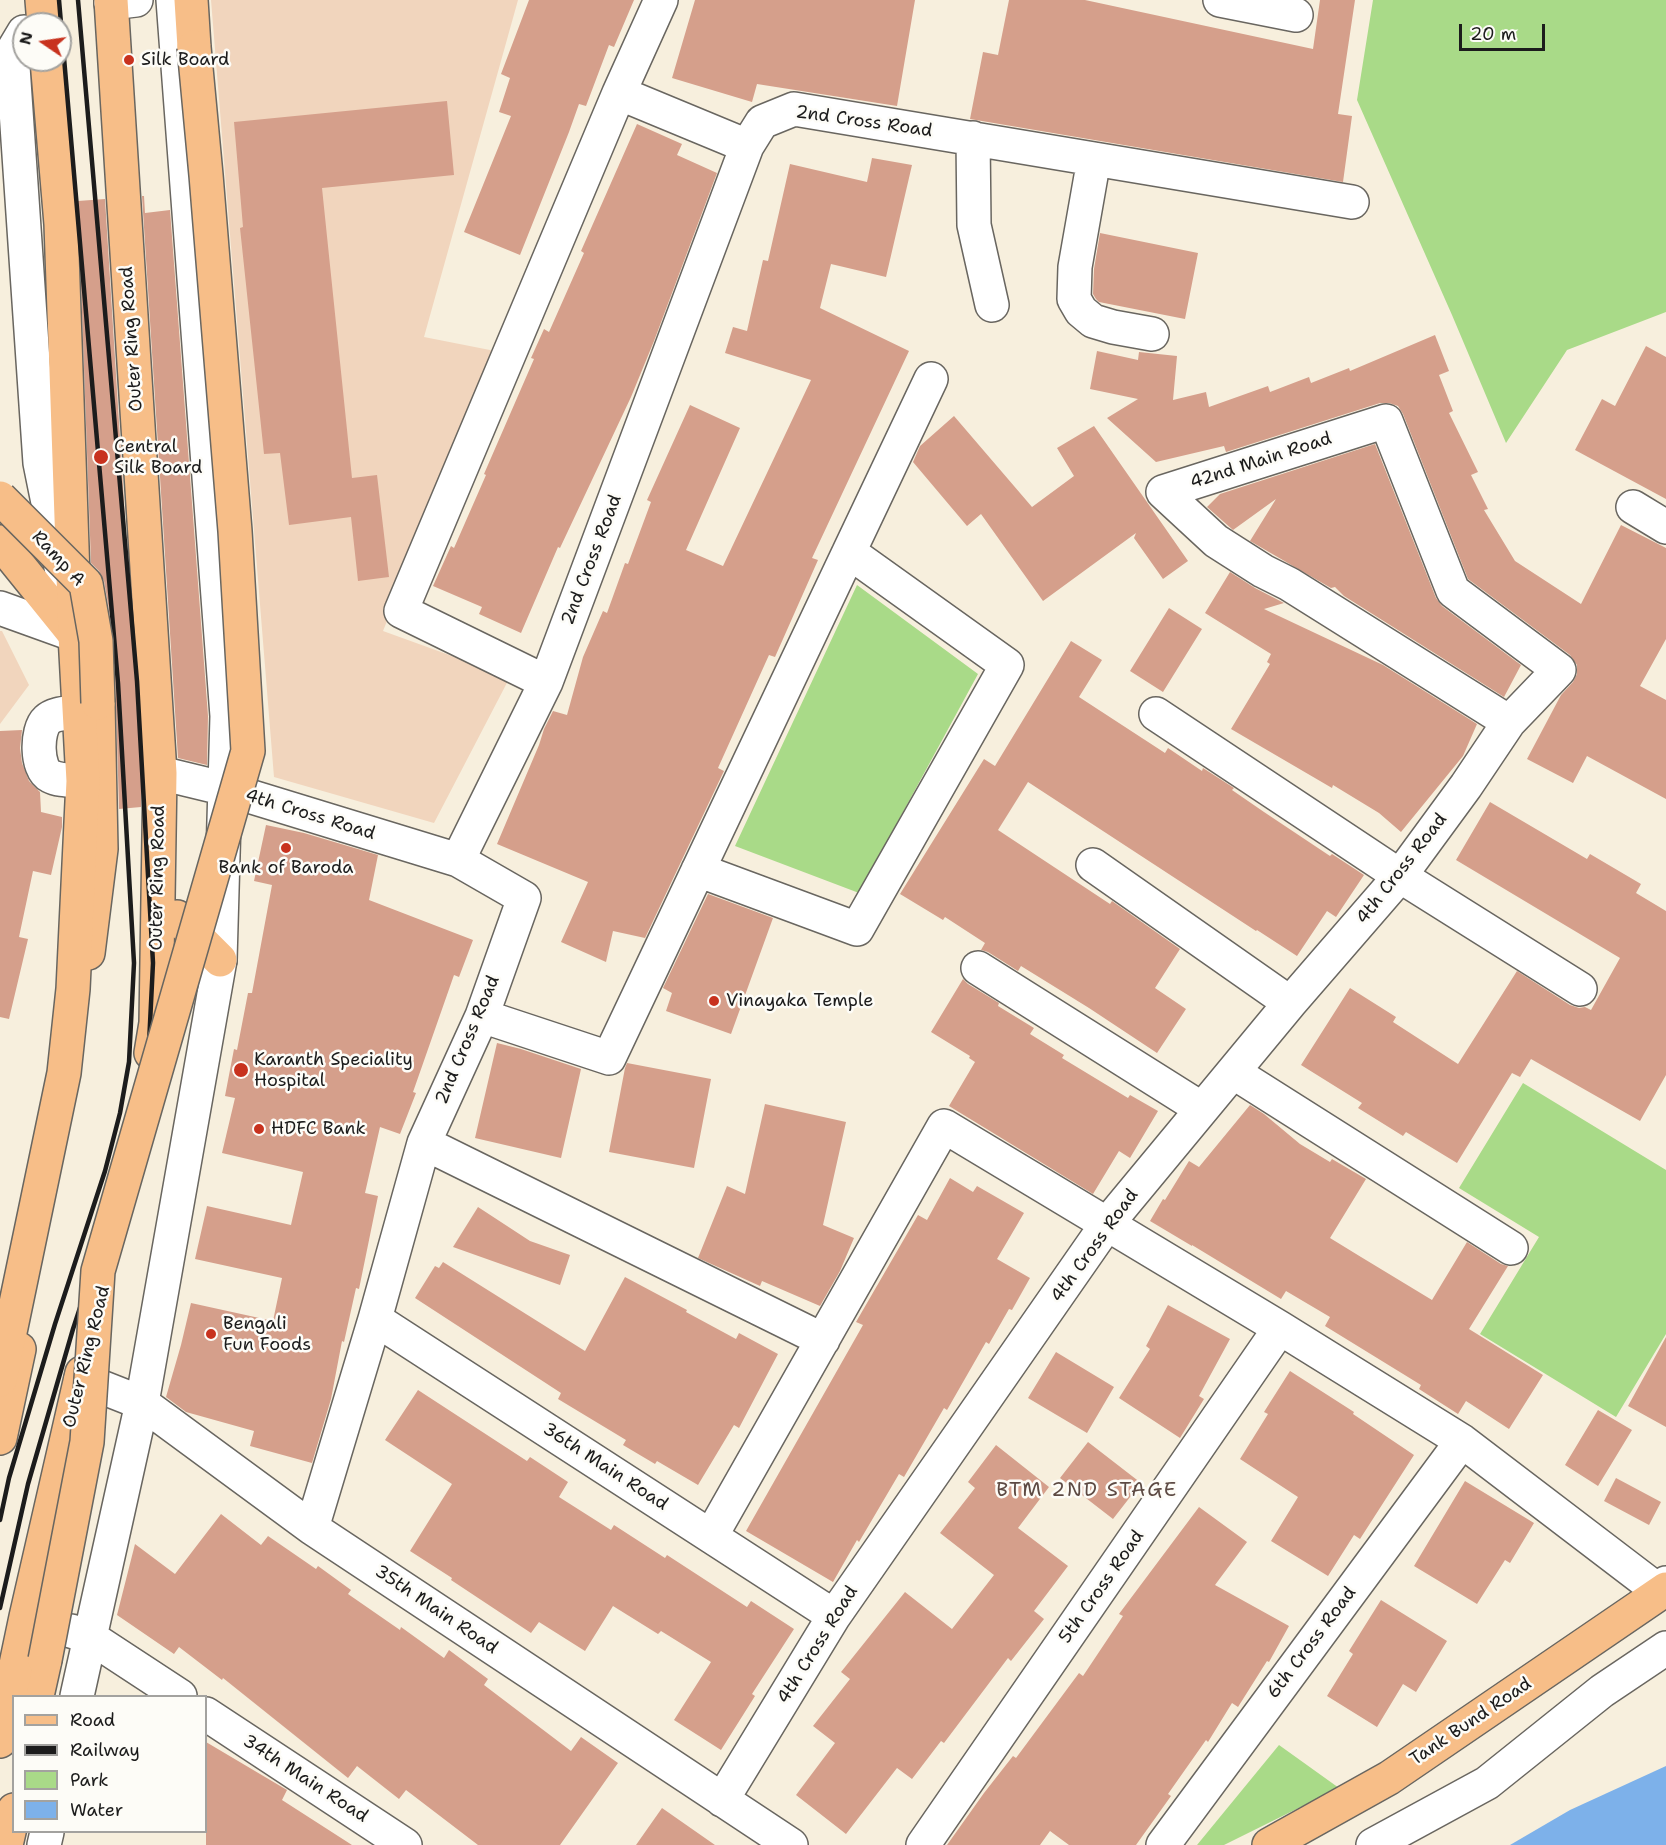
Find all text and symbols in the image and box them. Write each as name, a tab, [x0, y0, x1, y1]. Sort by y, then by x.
north arrow	[12, 12, 72, 72]
scale bar	[1462, 12, 1548, 50]
text: 20 m	[1470, 22, 1516, 46]
text: N	[14, 30, 38, 47]
place label: Silk Board	[141, 49, 229, 71]
marker: Silk Board	[122, 53, 136, 67]
street label: 2nd Cross Road	[794, 102, 934, 142]
street label: Outer Ring Road	[116, 266, 148, 412]
street label: 42nd Main Road	[1188, 428, 1334, 494]
place label: Central Silk Board	[114, 436, 202, 478]
marker: Central Silk Board	[92, 448, 110, 466]
street label: 2nd Cross Road	[557, 492, 627, 628]
street label: Ramp A	[27, 527, 89, 591]
street label: 4th Cross Road	[242, 785, 378, 845]
street label: Outer Ring Road	[146, 805, 170, 951]
street label: 4th Cross Road	[1352, 809, 1452, 929]
marker: Bank of Baroda	[279, 841, 293, 855]
place label: Bank of Baroda	[218, 857, 354, 879]
street label: 2nd Cross Road	[431, 972, 505, 1108]
place label: Vinayaka Temple	[726, 990, 873, 1012]
marker: Vinayaka Temple	[707, 994, 721, 1008]
place label: Karanth Speciality Hospital	[254, 1049, 413, 1092]
marker: Karanth Speciality Hospital	[232, 1061, 250, 1079]
place label: HDFC Bank	[271, 1118, 366, 1140]
marker: HDFC Bank	[252, 1122, 266, 1136]
street label: 4th Cross Road	[1047, 1185, 1143, 1307]
street label: Outer Ring Road	[59, 1284, 115, 1430]
place label: Bengali Fun Foods	[223, 1313, 311, 1356]
marker: Bengali Fun Foods	[204, 1327, 218, 1341]
street label: 36th Main Road	[538, 1418, 672, 1516]
district label: BTM 2ND STAGE	[996, 1479, 1178, 1503]
street label: 5th Cross Road	[1055, 1526, 1149, 1648]
street label: 35th Main Road	[370, 1561, 502, 1659]
street label: 4th Cross Road	[773, 1582, 863, 1708]
street label: 6th Cross Road	[1263, 1583, 1361, 1703]
street label: Tank Bund Road	[1406, 1673, 1536, 1771]
legend	[12, 1695, 207, 1833]
text: Road	[70, 1708, 115, 1732]
street label: 34th Main Road	[238, 1730, 372, 1828]
text: Railway	[70, 1738, 140, 1762]
text: Park	[70, 1768, 109, 1792]
text: Water	[70, 1798, 123, 1822]

